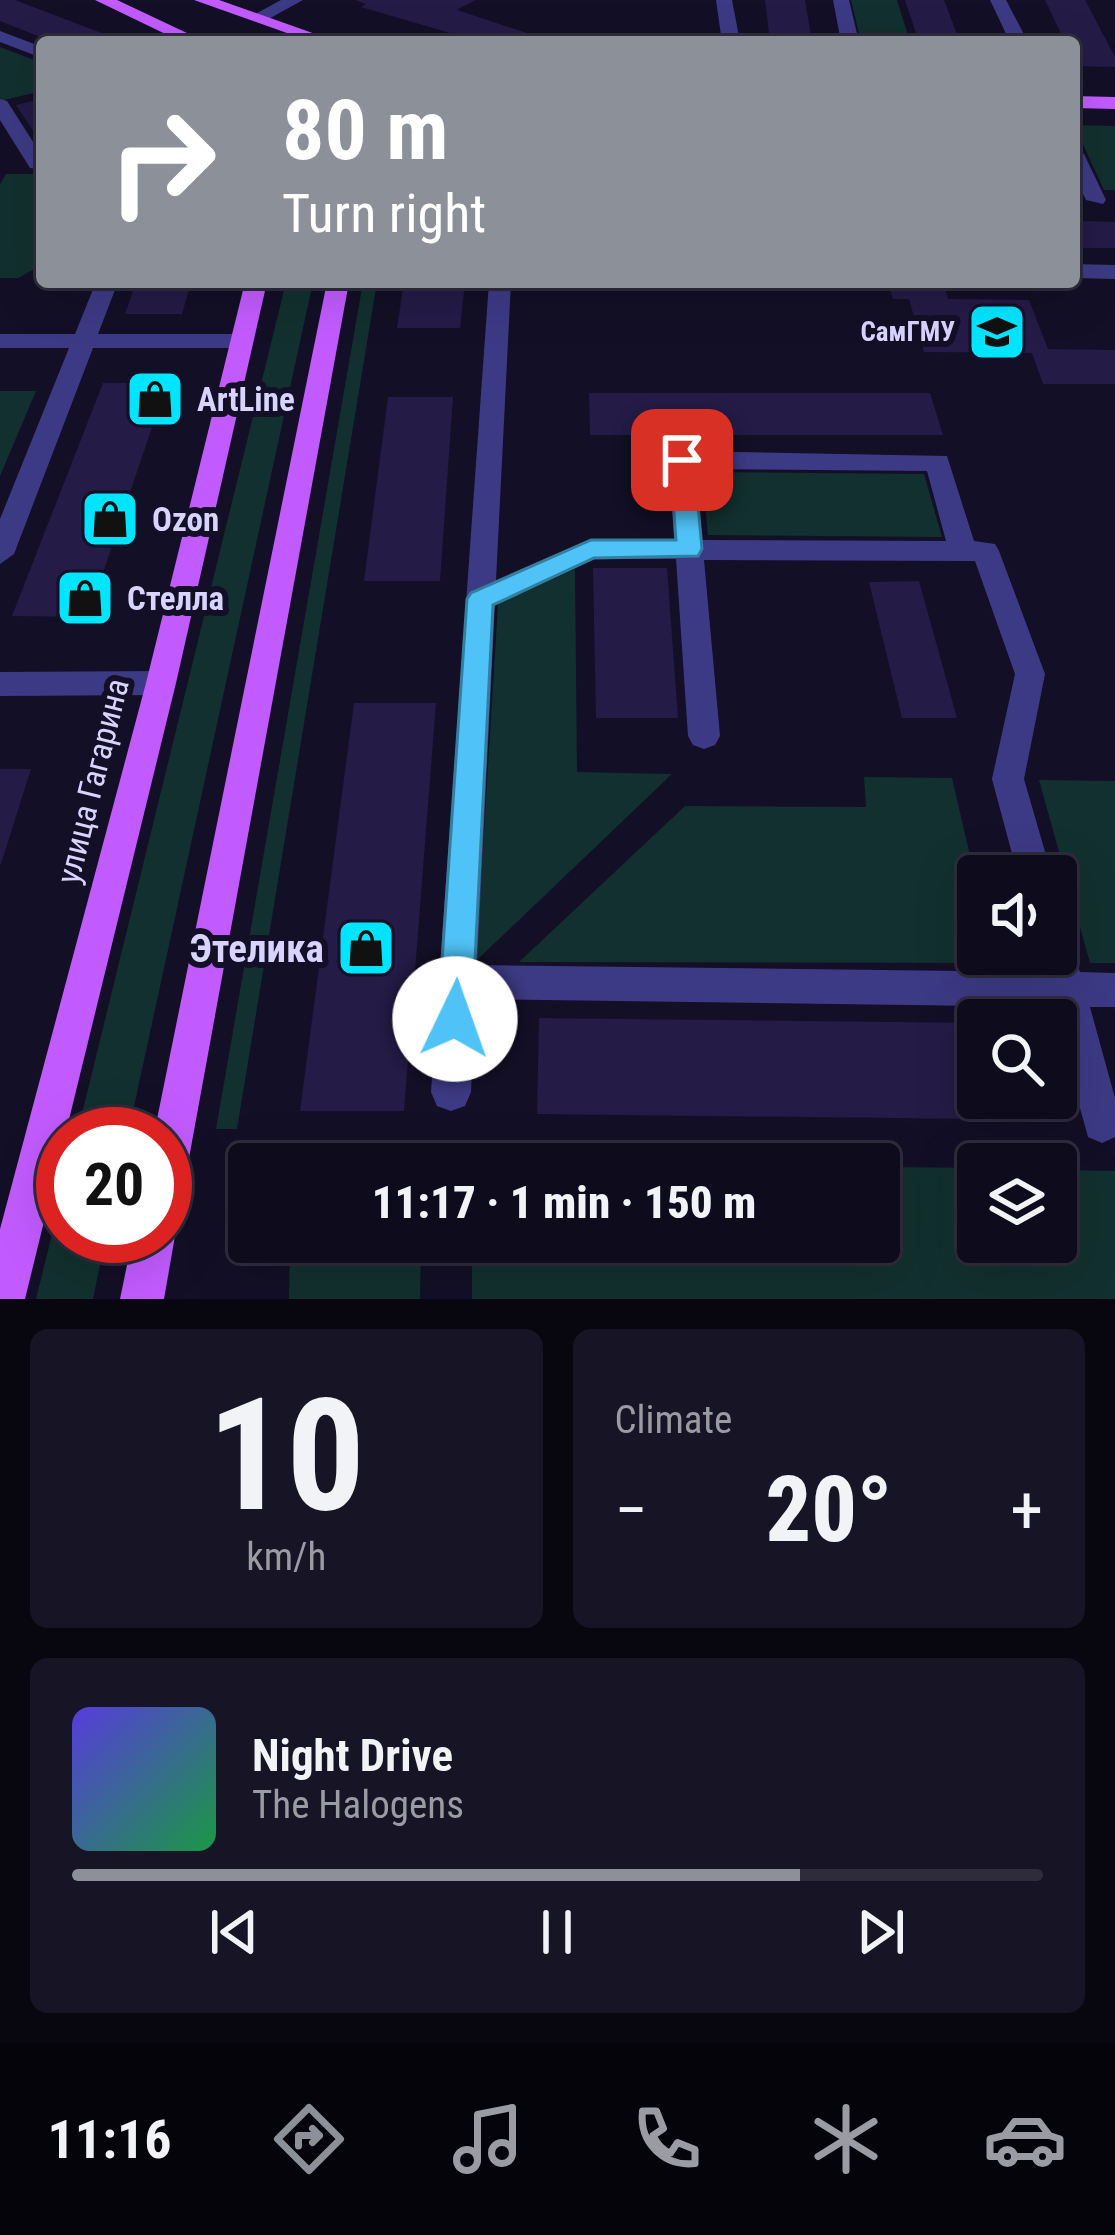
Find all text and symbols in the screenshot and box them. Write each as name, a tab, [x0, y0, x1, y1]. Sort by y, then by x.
text: 80 m	[282, 81, 449, 180]
icon: right	[84, 84, 240, 240]
text: Turn right	[282, 182, 486, 245]
school or university icon: СамГМУ	[966, 301, 1028, 363]
place label: СамГМУ	[860, 316, 955, 348]
shop icon: ArtLine	[124, 368, 186, 430]
place label: ArtLine	[197, 380, 295, 419]
pin	[631, 409, 733, 511]
icon: arrive	[649, 427, 715, 493]
shop icon: Ozon	[79, 488, 141, 550]
place label: Ozon	[152, 500, 219, 539]
shop icon: Стелла	[54, 567, 116, 629]
place label: Стелла	[127, 579, 224, 618]
street label: улица Гагарина	[48, 675, 137, 888]
map controls	[957, 855, 1077, 1263]
button: sound	[957, 855, 1077, 975]
shop icon: Этелика	[335, 917, 397, 979]
place label: Этелика	[190, 926, 324, 972]
position arrow	[392, 956, 518, 1082]
button: search	[957, 999, 1077, 1119]
speed limit sign: 20	[36, 1107, 192, 1263]
button: layers	[957, 1143, 1077, 1263]
text: 11:17 · 1 min · 150 m	[372, 1176, 756, 1229]
text: 10	[207, 1364, 365, 1547]
text: Climate	[615, 1397, 732, 1443]
text: 20°	[765, 1458, 892, 1563]
text: −	[615, 1472, 648, 1549]
text: +	[1010, 1472, 1043, 1549]
text: km/h	[246, 1534, 326, 1580]
text: Night Drive	[252, 1729, 453, 1782]
text: The Halogens	[252, 1782, 464, 1828]
icon: previous	[201, 1899, 267, 1965]
icon: pause	[524, 1899, 590, 1965]
icon: next	[848, 1899, 914, 1965]
icon: directions	[267, 2097, 351, 2181]
icon: music	[446, 2097, 530, 2181]
icon: phone	[625, 2097, 709, 2181]
icon: climate	[804, 2097, 888, 2181]
icon: car	[983, 2097, 1067, 2181]
text: 11:16	[48, 2108, 172, 2171]

